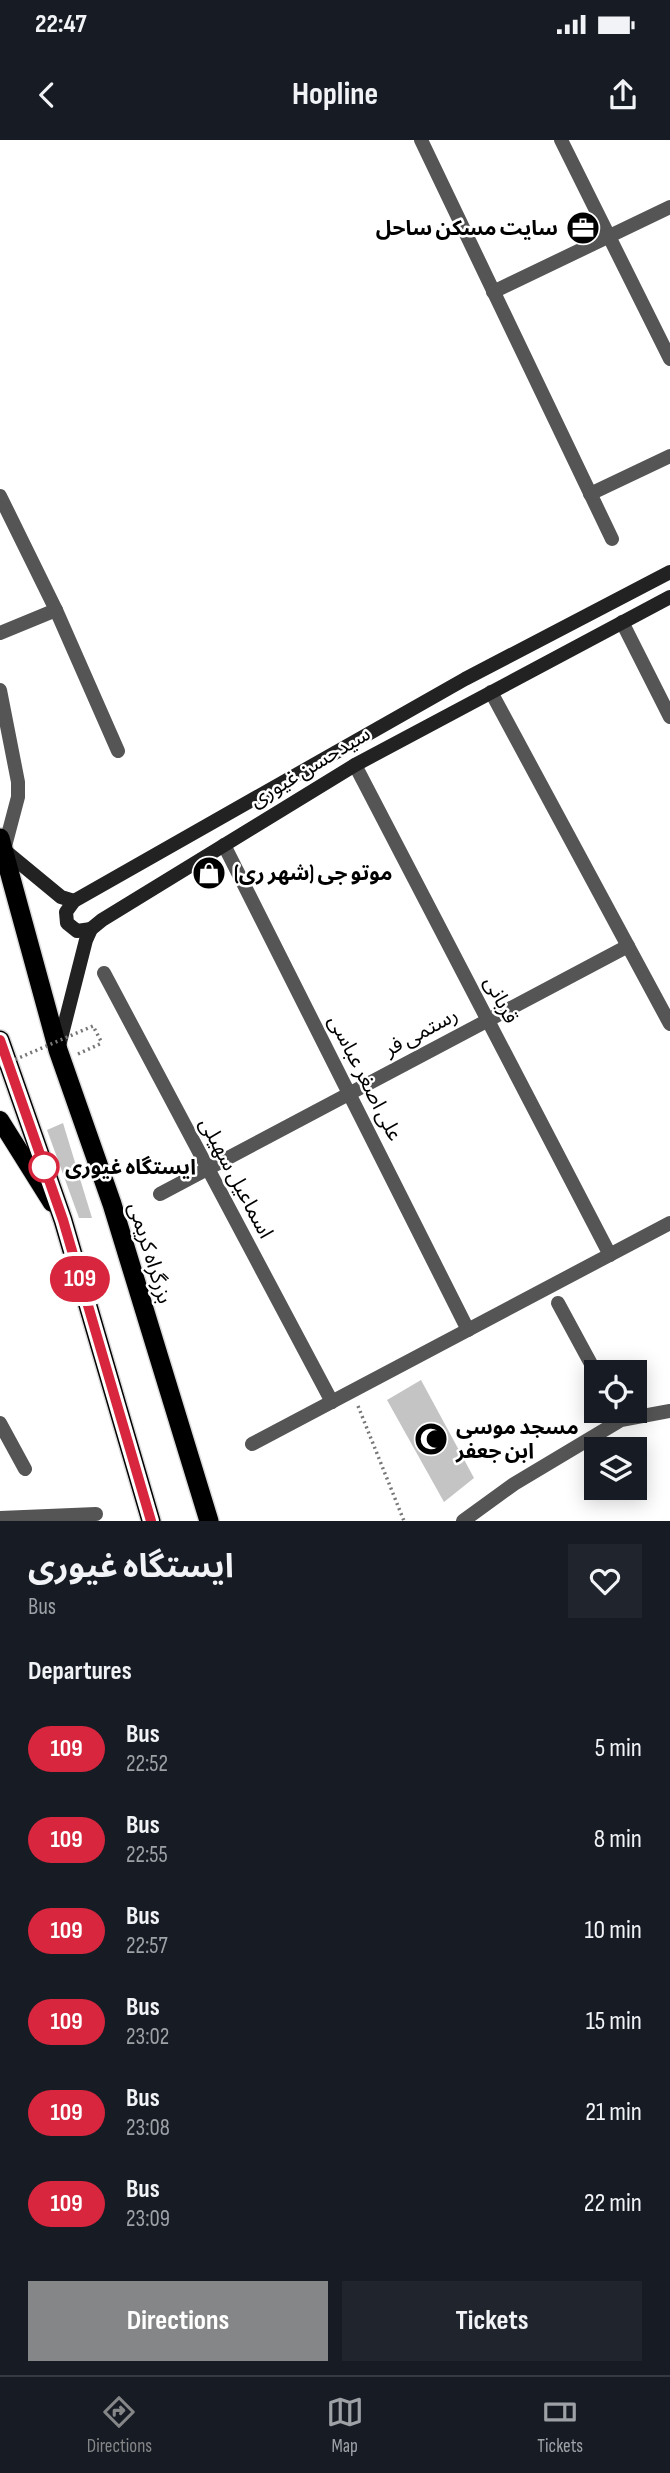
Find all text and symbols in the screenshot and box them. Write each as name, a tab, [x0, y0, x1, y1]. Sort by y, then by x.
text: 22:47	[35, 9, 87, 40]
text: Hopline	[292, 75, 378, 114]
icon: back	[28, 76, 66, 114]
icon: share	[604, 76, 642, 114]
office icon: سایت مسکن ساحل	[564, 209, 602, 247]
place label: سایت مسکن ساحل	[376, 216, 558, 241]
street label: سیدحسن غیوری	[245, 721, 375, 813]
shop icon: موتو جی (شهر ری)	[190, 854, 228, 892]
place label: موتو جی (شهر ری)	[234, 861, 393, 886]
street label: قربانی	[479, 972, 523, 1028]
street label: رستمی فر	[379, 1002, 462, 1062]
street label: علی اصغر عباسی	[323, 1011, 407, 1145]
street label: اسماعیل سهیلی	[194, 1113, 278, 1243]
marker: ایستگاه غیوری	[29, 1152, 59, 1182]
place label: ایستگاه غیوری	[65, 1155, 196, 1180]
street label: بزرگراه کریمی	[123, 1199, 177, 1307]
line badge: 109	[40, 1256, 120, 1302]
text: 109	[64, 1264, 96, 1293]
map controls	[584, 1360, 647, 1500]
button: locate	[584, 1360, 647, 1423]
place label: مسجد موسی ابن جعفر	[455, 1415, 579, 1464]
mosque icon: مسجد موسی ابن جعفر	[412, 1420, 450, 1458]
button: layers	[584, 1437, 647, 1500]
button: heart	[568, 1544, 642, 1618]
text: ایستگاه غیوری	[28, 1547, 234, 1587]
text: Bus	[28, 1593, 56, 1621]
text: Departures	[28, 1656, 132, 1687]
text: Bus	[126, 1719, 160, 1750]
text: 5 min	[595, 1733, 642, 1764]
text: 109	[50, 1734, 83, 1763]
text: 22:52	[126, 1750, 168, 1778]
text: Bus	[126, 1810, 160, 1841]
text: 8 min	[594, 1824, 642, 1855]
text: 109	[50, 1825, 83, 1854]
text: 22:55	[126, 1841, 168, 1869]
text: Bus	[126, 1901, 160, 1932]
text: 10 min	[585, 1915, 642, 1946]
text: 109	[50, 1916, 83, 1945]
text: 22:57	[126, 1932, 168, 1960]
text: Bus	[126, 1992, 160, 2023]
text: 15 min	[586, 2006, 642, 2037]
text: 109	[50, 2007, 83, 2036]
text: 23:02	[126, 2023, 169, 2051]
text: Bus	[126, 2083, 160, 2114]
text: 21 min	[585, 2097, 642, 2128]
text: 109	[50, 2098, 83, 2127]
text: 23:08	[126, 2114, 170, 2142]
text: Bus	[126, 2174, 160, 2205]
text: 22 min	[584, 2188, 642, 2219]
text: 109	[50, 2189, 83, 2218]
text: 23:09	[126, 2205, 170, 2233]
button: Directions	[28, 2281, 328, 2361]
button: Tickets	[342, 2281, 642, 2361]
tab: Directions	[87, 2393, 152, 2458]
tab: Map	[326, 2393, 364, 2458]
tab: Tickets	[537, 2393, 583, 2458]

